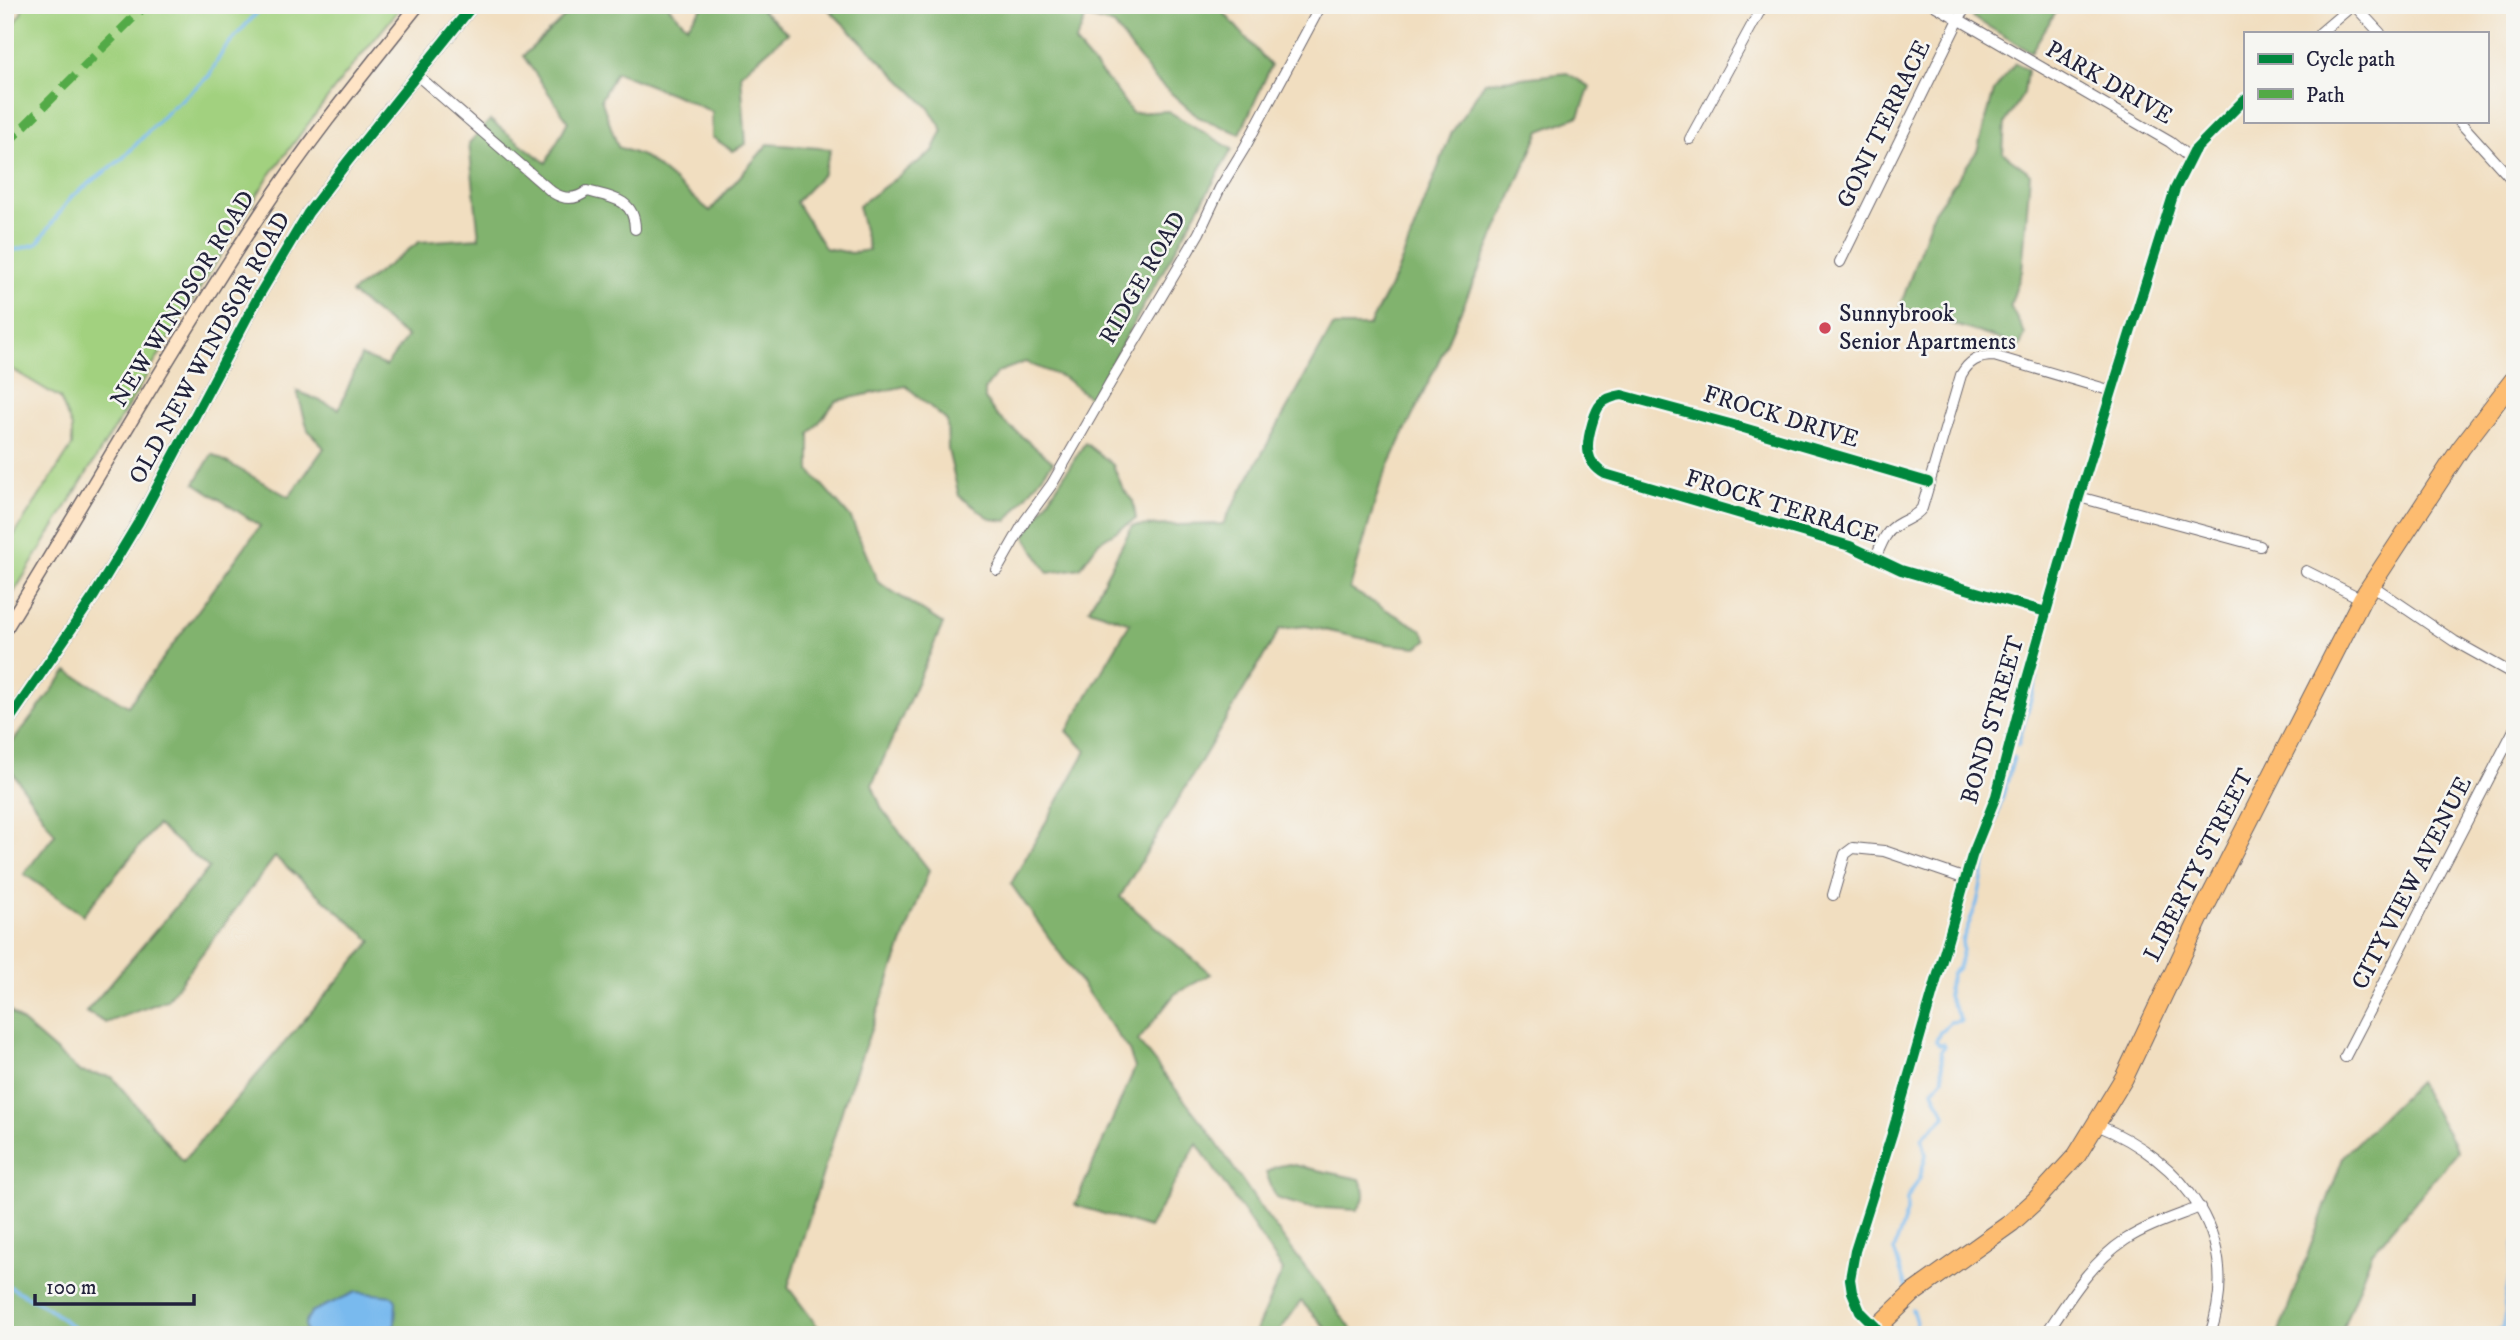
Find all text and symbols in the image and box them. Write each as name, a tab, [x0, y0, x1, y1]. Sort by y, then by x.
legend	[2244, 32, 2488, 122]
street label: PARK DRIVE	[2040, 34, 2178, 132]
street label: GONI TERRACE	[1830, 35, 1938, 213]
text: Cycle path	[2306, 47, 2395, 73]
text: Path	[2306, 83, 2345, 109]
street label: NEW WINDSOR ROAD	[104, 185, 262, 413]
street label: RIDGE ROAD	[1093, 206, 1193, 350]
street label: OLD NEW WINDSOR ROAD	[123, 207, 297, 489]
place label: Sunnybrook Senior Apartments	[1839, 299, 2016, 357]
marker: Sunnybrook Senior Apartments	[1817, 320, 1833, 336]
street label: FROCK DRIVE	[1700, 379, 1862, 455]
street label: FROCK TERRACE	[1682, 463, 1882, 551]
street label: BOND STREET	[1955, 632, 2031, 808]
street label: LIBERTY STREET	[2137, 763, 2261, 967]
street label: CITY VIEW AVENUE	[2345, 771, 2479, 995]
scale bar	[35, 1263, 194, 1307]
text: 100 m	[46, 1275, 97, 1301]

